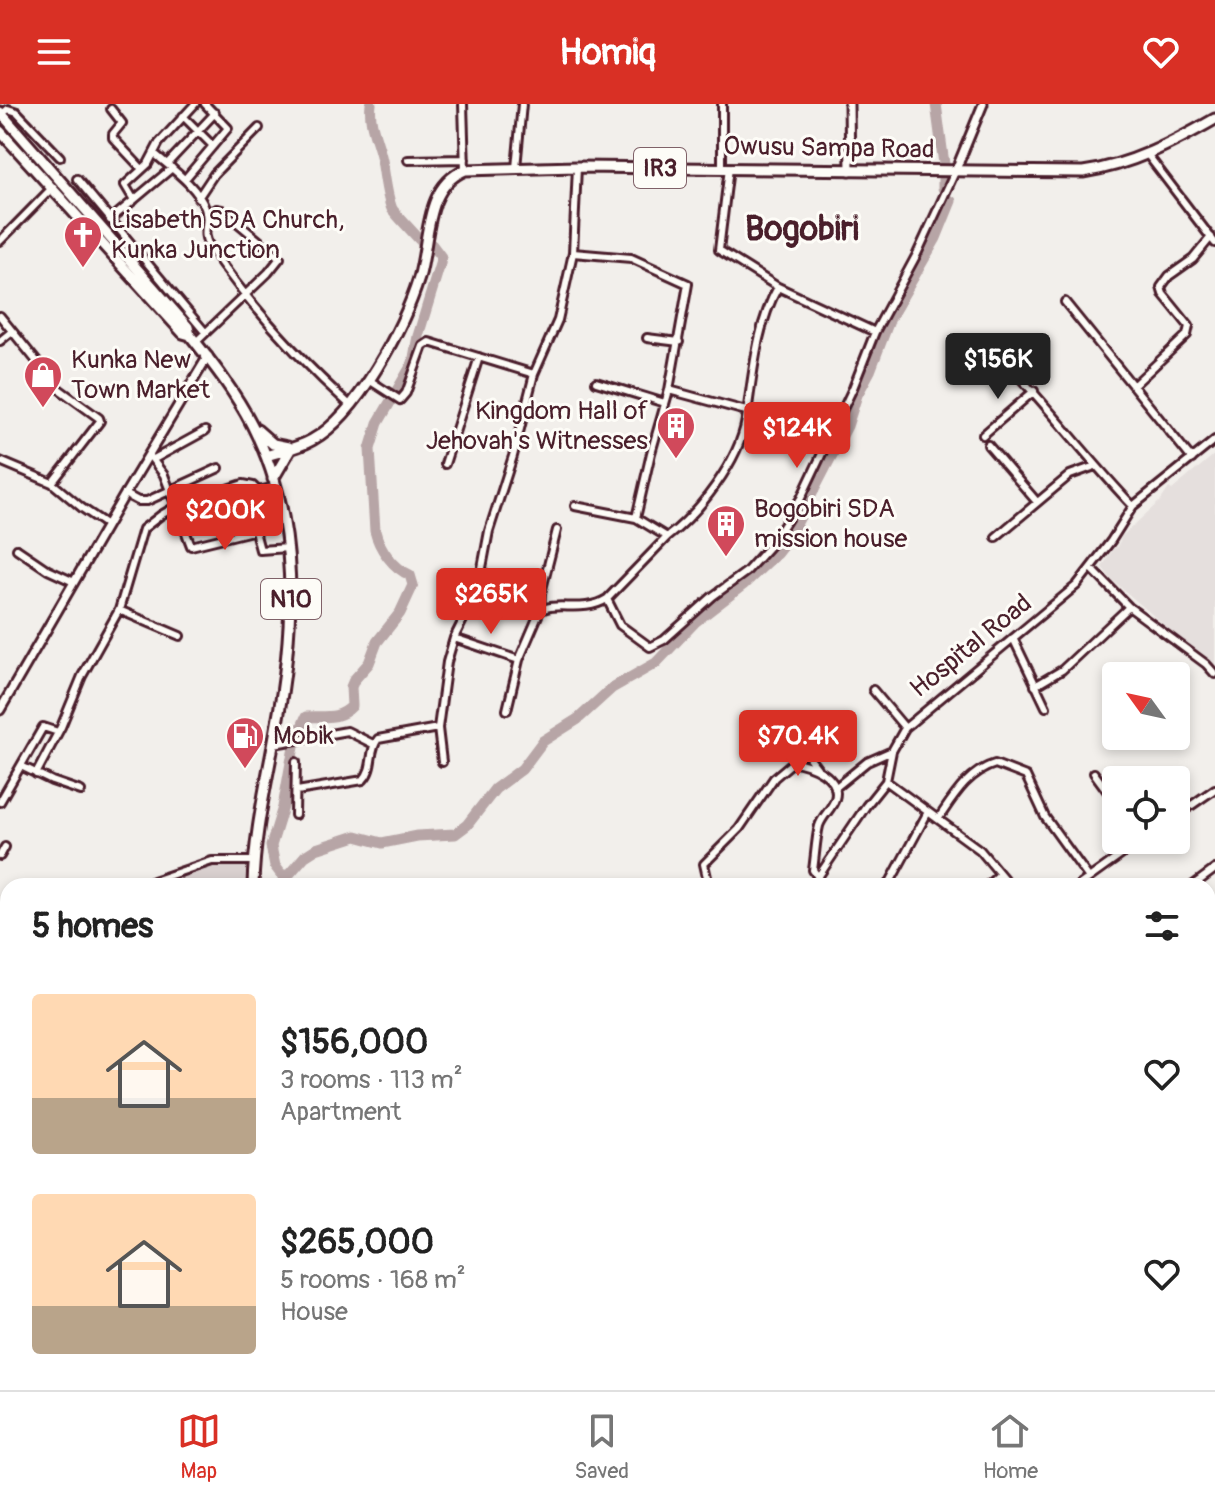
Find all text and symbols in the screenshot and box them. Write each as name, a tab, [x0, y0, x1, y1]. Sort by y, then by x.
icon: menu	[32, 30, 76, 74]
text: Homiq	[559, 30, 656, 75]
icon: heart	[1139, 30, 1183, 74]
street label: Owusu Sampa Road	[723, 130, 935, 166]
road number: IR3	[634, 148, 686, 188]
place label: Lisabeth SDA Church, Kunka Junction	[111, 204, 344, 266]
district label: Bogobiri	[745, 208, 859, 251]
church icon: Lisabeth SDA Church, Kunka Junction	[62, 214, 104, 269]
pin: $156K	[942, 333, 1054, 401]
text: $156K	[963, 343, 1033, 375]
place label: Kunka New Town Market	[71, 344, 211, 406]
shop icon: Kunka New Town Market	[22, 354, 64, 409]
place label: Kingdom Hall of Jehovah's Witnesses	[426, 395, 648, 457]
pin: $124K	[741, 402, 853, 470]
building icon: Kingdom Hall of Jehovah's Witnesses	[655, 405, 697, 460]
text: $124K	[762, 412, 832, 444]
pin: $200K	[169, 484, 281, 552]
place label: Bogobiri SDA mission house	[754, 493, 908, 555]
text: $200K	[185, 494, 265, 526]
building icon: Bogobiri SDA mission house	[705, 503, 747, 558]
pin: $265K	[435, 568, 547, 636]
text: $265K	[454, 578, 528, 610]
road number: N10	[261, 579, 321, 619]
street label: Hospital Road	[904, 587, 1038, 705]
north arrow	[1102, 662, 1190, 750]
map controls	[1102, 662, 1190, 854]
pin: $70.4K	[733, 710, 863, 778]
fuel station icon: Mobik	[224, 715, 266, 770]
place label: Mobik	[273, 720, 334, 752]
text: $70.4K	[757, 720, 839, 752]
button: locate	[1102, 766, 1190, 854]
icon: filters	[1140, 904, 1184, 948]
text: 5 homes	[32, 905, 153, 948]
text: $156,000	[280, 1021, 428, 1064]
icon: home	[96, 1026, 192, 1122]
icon: heart	[1140, 1052, 1184, 1096]
text: 3 rooms · 113 m²	[280, 1064, 463, 1096]
text: Apartment	[280, 1096, 401, 1128]
text: $265,000	[280, 1221, 434, 1264]
icon: home	[96, 1226, 192, 1322]
icon: heart	[1140, 1252, 1184, 1296]
text: 5 rooms · 168 m²	[280, 1264, 466, 1296]
text: House	[280, 1296, 348, 1328]
tab: Map	[177, 1409, 221, 1485]
tab: Saved	[574, 1409, 629, 1485]
tab: Home	[983, 1409, 1038, 1485]

